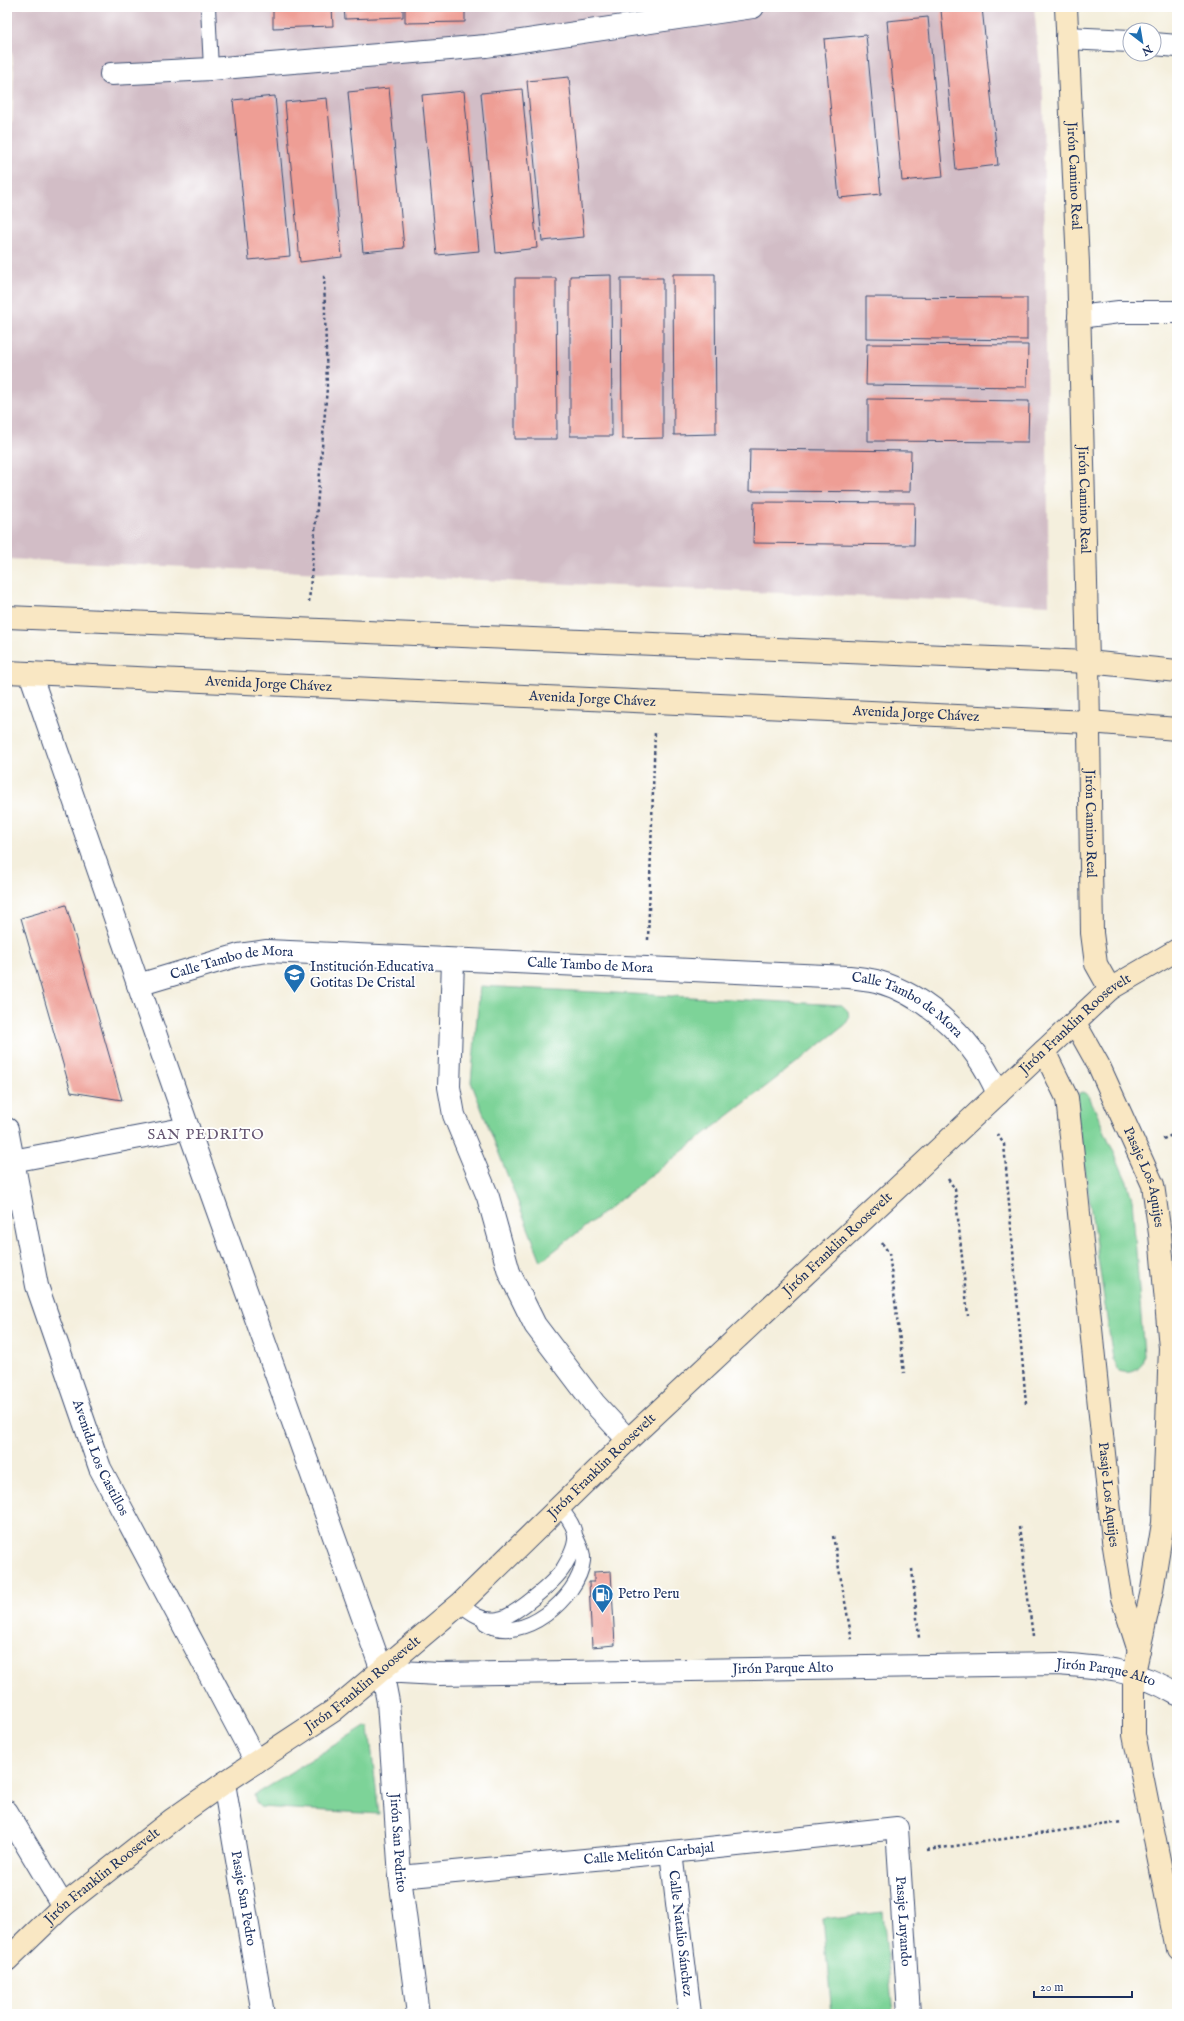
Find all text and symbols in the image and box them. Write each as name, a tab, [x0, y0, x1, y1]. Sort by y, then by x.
north arrow	[1122, 22, 1162, 62]
text: N	[1139, 41, 1155, 58]
street label: Jirón Camino Real	[1062, 119, 1085, 230]
street label: Jirón Camino Real	[1074, 443, 1094, 554]
street label: Avenida Jorge Chávez	[204, 672, 333, 696]
street label: Avenida Jorge Chávez	[528, 687, 657, 711]
street label: Avenida Jorge Chávez	[851, 702, 980, 726]
street label: Jirón Camino Real	[1081, 767, 1100, 878]
street label: Calle Tambo de Mora	[168, 942, 295, 984]
street label: Calle Tambo de Mora	[527, 954, 654, 977]
place label: Institución Educativa Gotitas De Cristal	[310, 958, 435, 992]
school or university icon: Institución Educativa Gotitas De Cristal	[281, 962, 307, 995]
street label: Calle Tambo de Mora	[851, 968, 967, 1042]
street label: Jirón Franklin Roosevelt	[1014, 970, 1134, 1080]
street label: Pasaje Los Aquijes	[1119, 1124, 1168, 1229]
district label: SAN PEDRITO	[147, 1125, 265, 1144]
street label: Jirón Franklin Roosevelt	[777, 1188, 896, 1301]
street label: Avenida Los Castillos	[68, 1396, 133, 1519]
street label: Jirón Franklin Roosevelt	[542, 1409, 660, 1524]
street label: Pasaje Los Aquijes	[1094, 1441, 1123, 1548]
fuel station icon: Petro Peru	[589, 1581, 615, 1614]
place label: Petro Peru	[618, 1585, 680, 1603]
street label: Jirón Franklin Roosevelt	[300, 1632, 424, 1737]
street label: Jirón Parque Alto	[1054, 1655, 1159, 1691]
street label: Jirón Parque Alto	[730, 1659, 834, 1678]
street label: Jirón San Pedrito	[385, 1791, 411, 1894]
street label: Jirón Franklin Roosevelt	[39, 1824, 164, 1930]
street label: Calle Melitón Carbajal	[583, 1838, 715, 1869]
street label: Pasaje San Pedro	[227, 1849, 260, 1948]
street label: Calle Natalio Sánchez	[664, 1869, 697, 1998]
street label: Pasaje Luyando	[891, 1876, 915, 1968]
scale bar	[1034, 1973, 1132, 1999]
text: 20 m	[1040, 1980, 1063, 1995]

